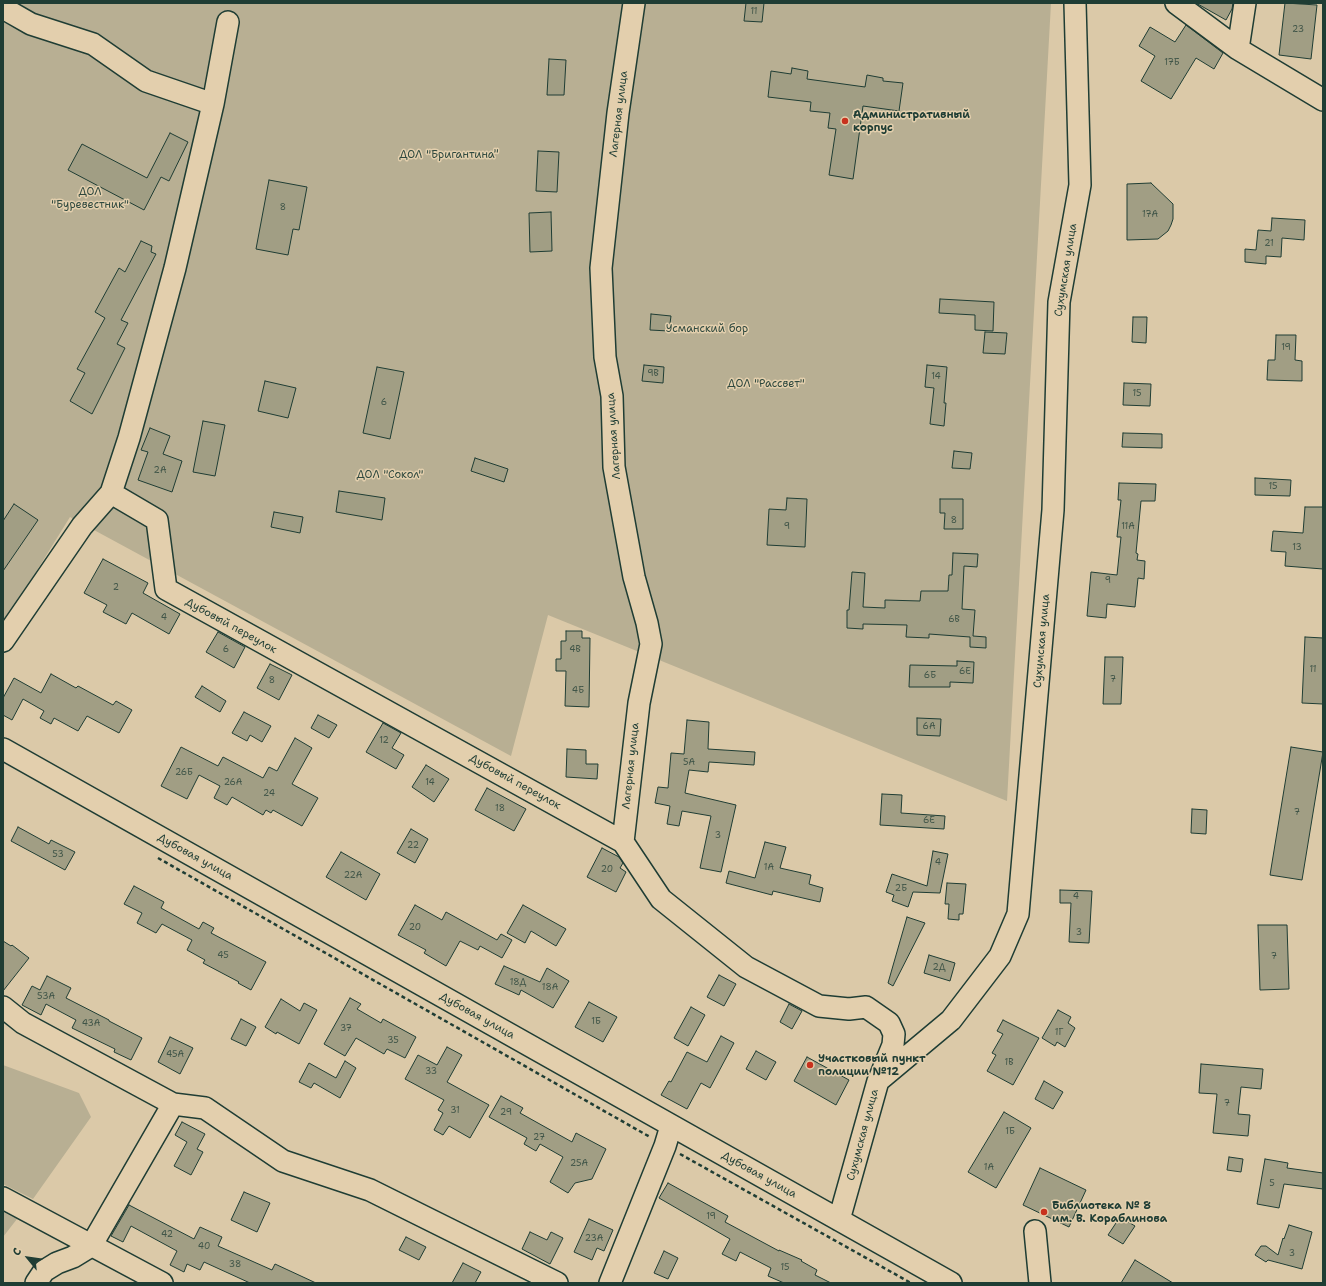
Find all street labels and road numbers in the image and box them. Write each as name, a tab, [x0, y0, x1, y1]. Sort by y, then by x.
street label: Лагерная улица	[607, 70, 631, 158]
street label: Сухумская улица	[1052, 222, 1080, 318]
street label: Лагерная улица	[604, 392, 624, 480]
street label: Сухумская улица	[1031, 593, 1053, 689]
street label: Дубовый переулок	[183, 595, 279, 657]
street label: Лагерная улица	[620, 722, 642, 810]
street label: Дубовый переулок	[467, 751, 563, 813]
street label: Дубовая улица	[155, 831, 235, 883]
street label: Дубовая улица	[437, 990, 517, 1042]
street label: Сухумская улица	[844, 1088, 882, 1182]
street label: Дубовая улица	[719, 1149, 799, 1201]

